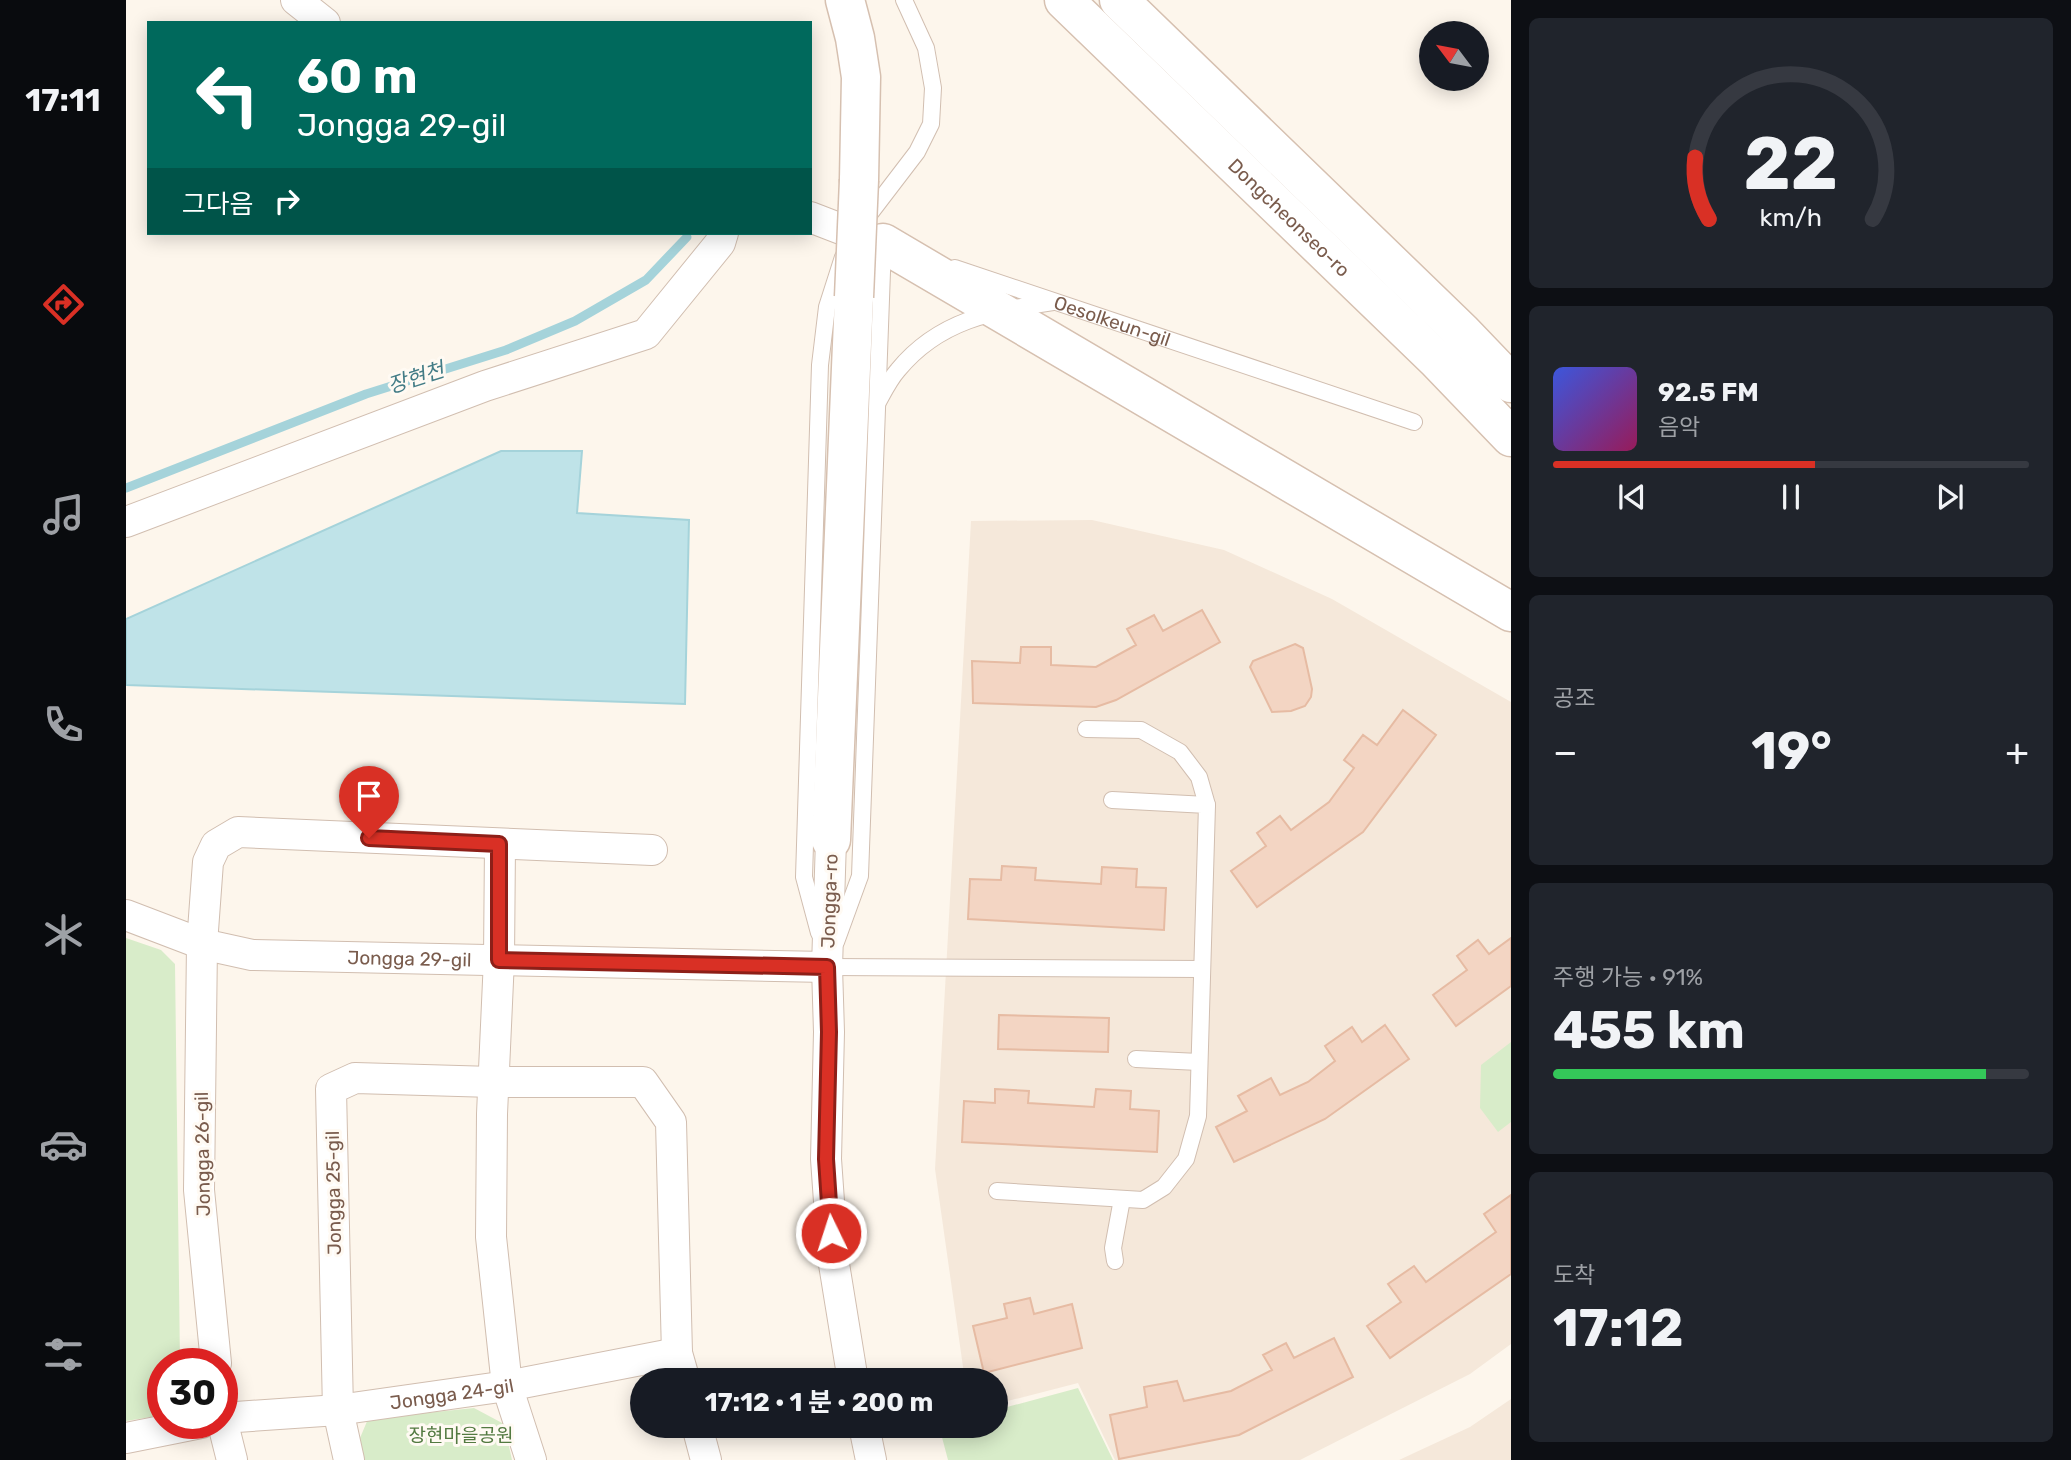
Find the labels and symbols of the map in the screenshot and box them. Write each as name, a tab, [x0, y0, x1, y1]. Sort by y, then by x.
north arrow	[1419, 21, 1489, 91]
street label: Dongcheonseo-ro	[1223, 154, 1355, 282]
street label: Oesolkeun-gil	[1051, 291, 1173, 352]
water label: 장현천	[384, 356, 450, 398]
pin	[339, 766, 399, 838]
street label: Jongga-ro	[816, 853, 843, 949]
street label: Jongga 29-gil	[347, 946, 472, 972]
street label: Jongga 26-gil	[190, 1091, 215, 1217]
street label: Jongga 25-gil	[321, 1131, 346, 1255]
position arrow	[794, 1196, 868, 1270]
speed limit sign: 30	[147, 1348, 238, 1439]
street label: Jongga 24-gil	[388, 1374, 516, 1415]
park label: 장현마을공원	[409, 1424, 513, 1447]

